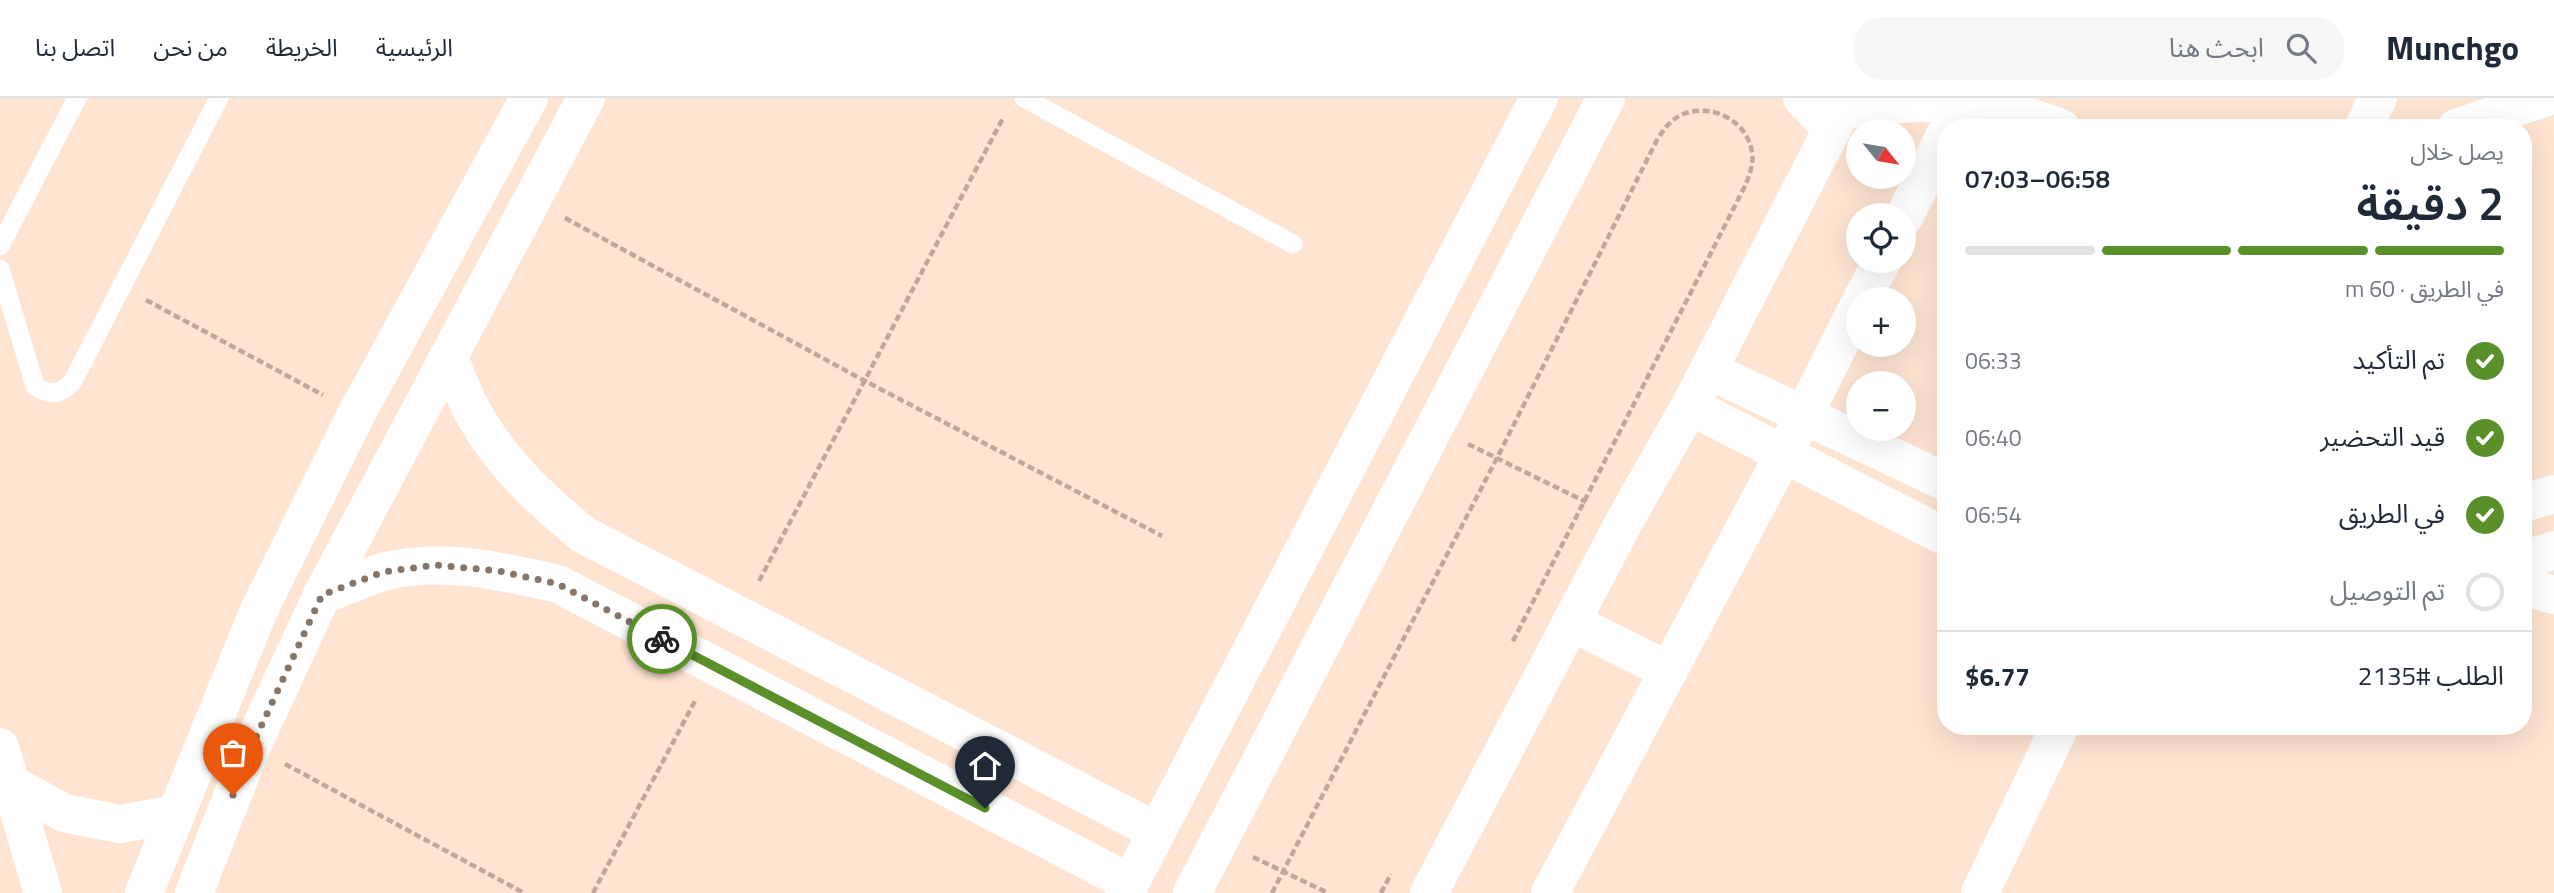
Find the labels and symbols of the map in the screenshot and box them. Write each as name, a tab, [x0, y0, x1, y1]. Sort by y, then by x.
north arrow	[1846, 119, 1916, 189]
courier	[627, 604, 697, 674]
pin	[203, 723, 263, 795]
pin	[955, 736, 1015, 808]

